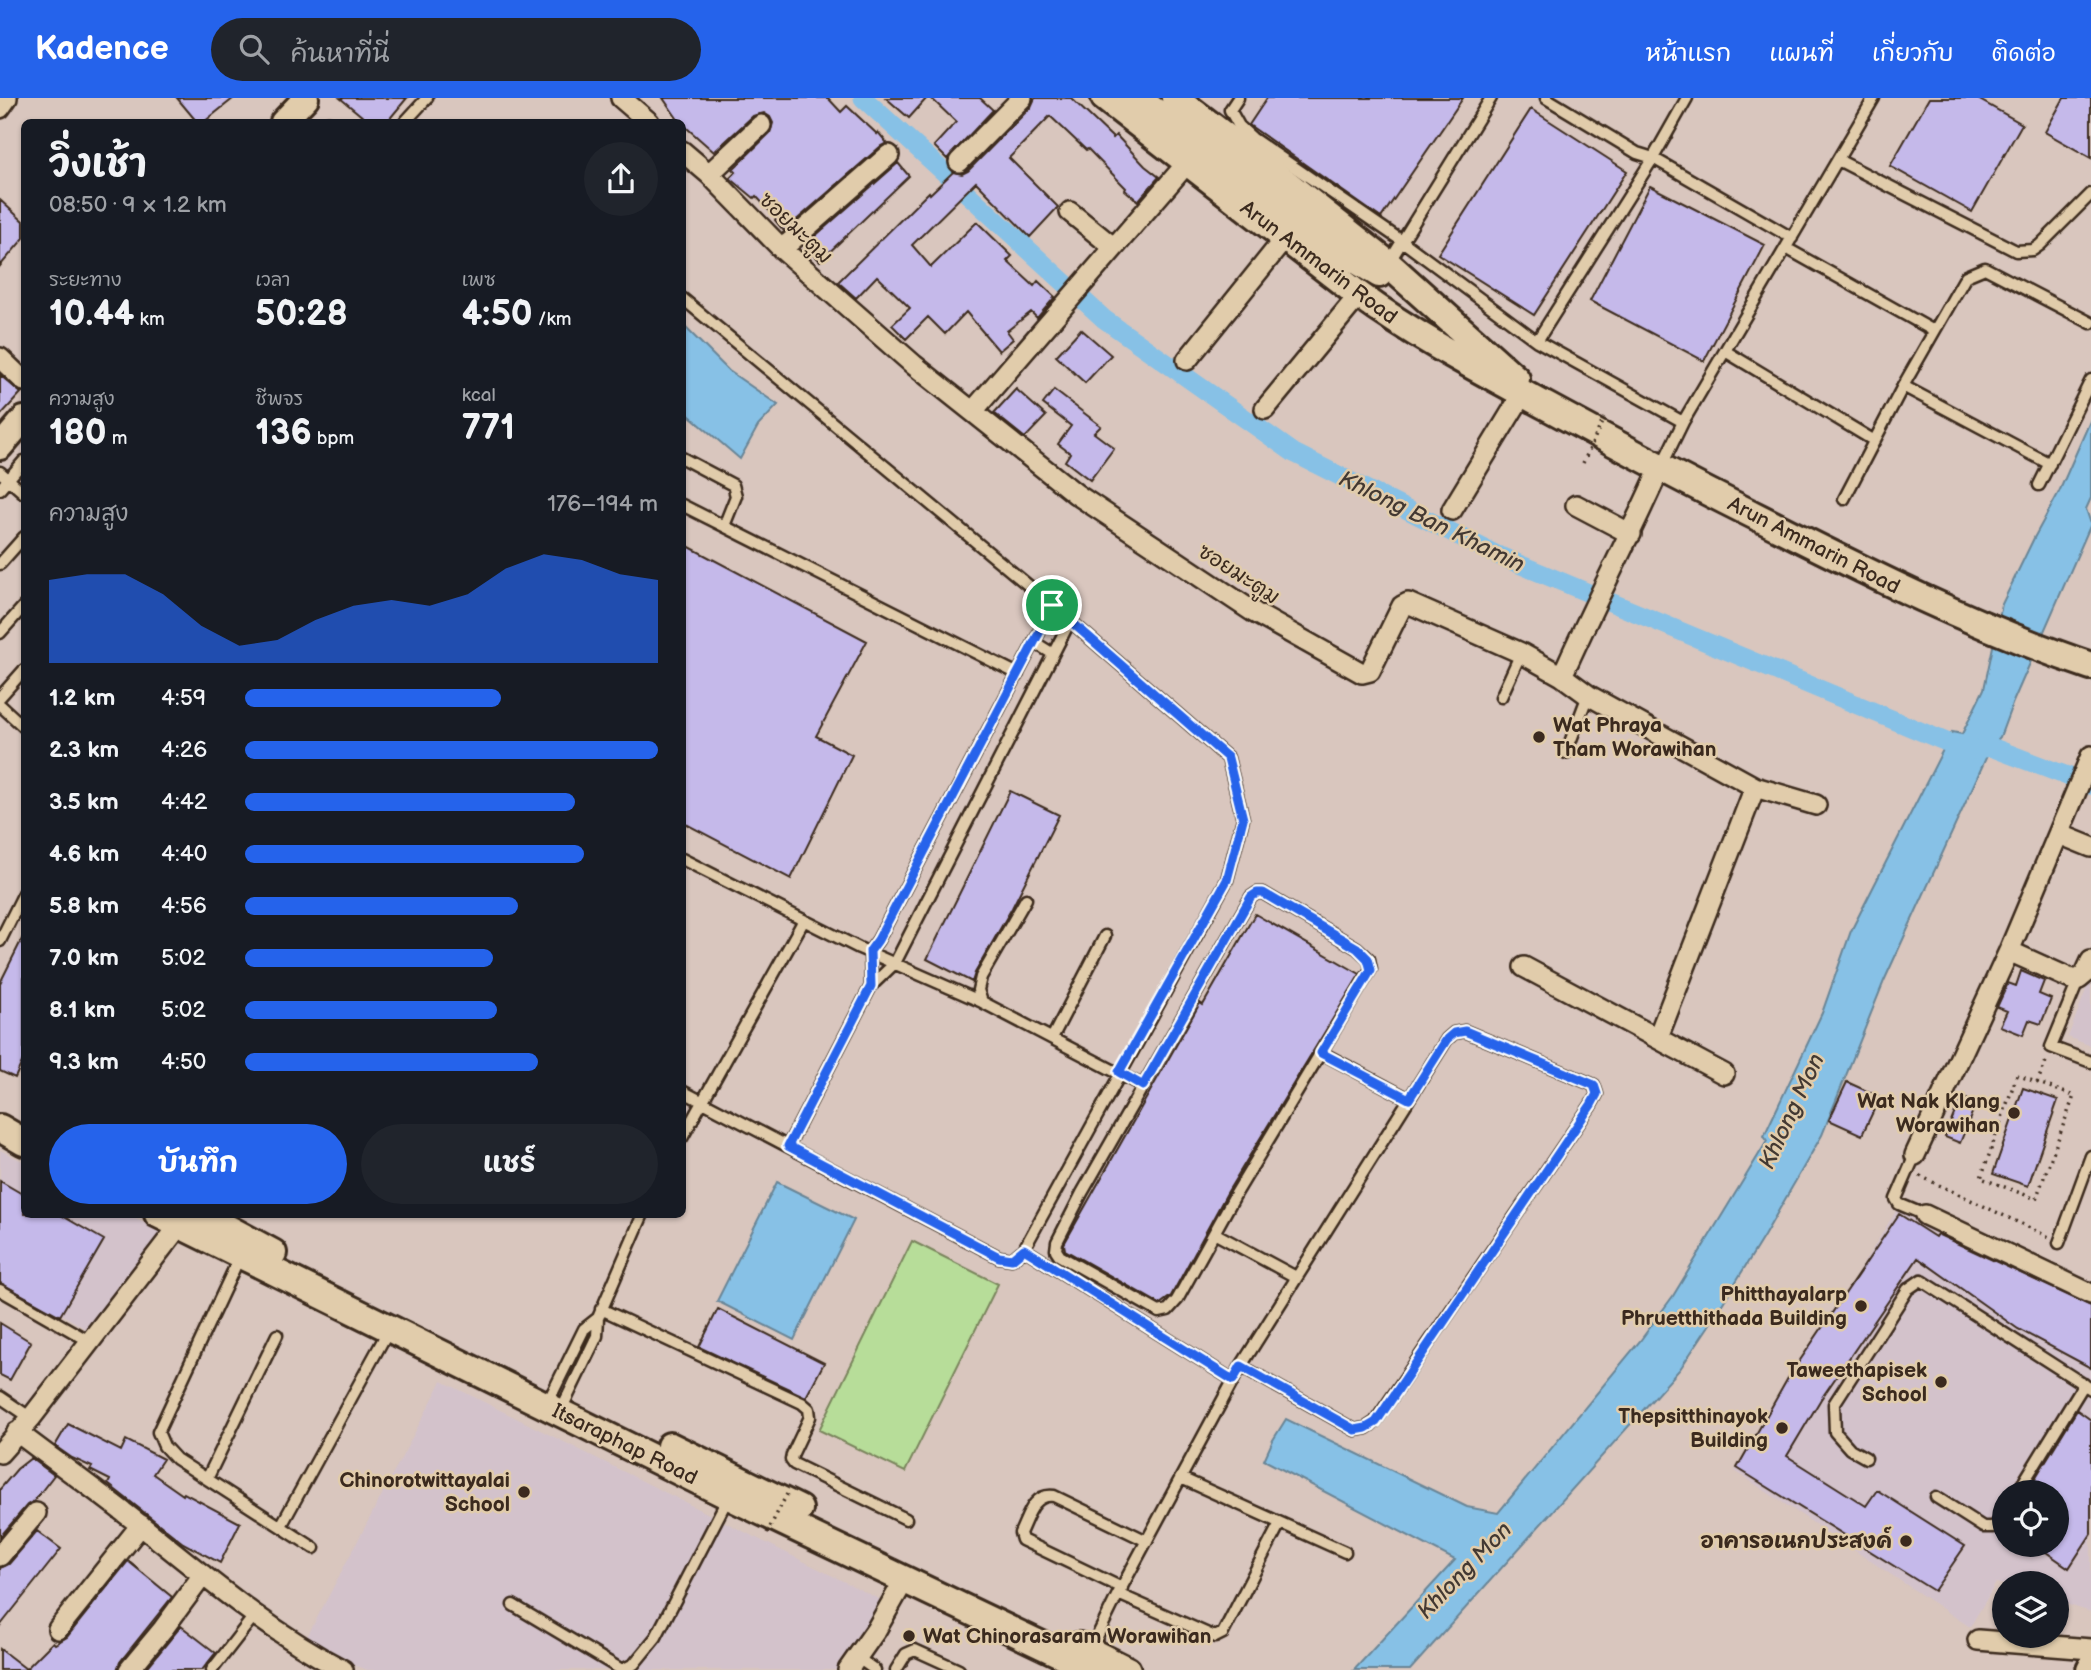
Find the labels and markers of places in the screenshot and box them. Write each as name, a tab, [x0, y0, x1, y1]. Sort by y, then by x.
pin	[1022, 575, 1082, 635]
place label: Wat Phraya Tham Worawihan	[1553, 713, 1716, 762]
marker: Wat Phraya Tham Worawihan	[1531, 729, 1547, 745]
place label: Wat Nak Klang Worawihan	[1857, 1089, 2000, 1138]
marker: Wat Nak Klang Worawihan	[2006, 1105, 2022, 1121]
place label: Phitthayalarp Phruetthithada Building	[1621, 1282, 1847, 1331]
marker: Phitthayalarp Phruetthithada Building	[1853, 1298, 1869, 1314]
place label: Taweethapisek School	[1786, 1358, 1927, 1407]
marker: Taweethapisek School	[1933, 1374, 1949, 1390]
place label: Thepsitthinayok Building	[1618, 1404, 1768, 1453]
marker: Thepsitthinayok Building	[1774, 1420, 1790, 1436]
place label: Chinorotwittayalai School	[339, 1468, 510, 1517]
marker: Chinorotwittayalai School	[516, 1484, 532, 1500]
place label: อาคารอเนกประสงค์	[1700, 1526, 1892, 1554]
marker: อาคารอเนกประสงค์	[1898, 1533, 1914, 1549]
place label: Wat Chinorasaram Worawihan	[923, 1624, 1211, 1649]
marker: Wat Chinorasaram Worawihan	[901, 1628, 917, 1644]

